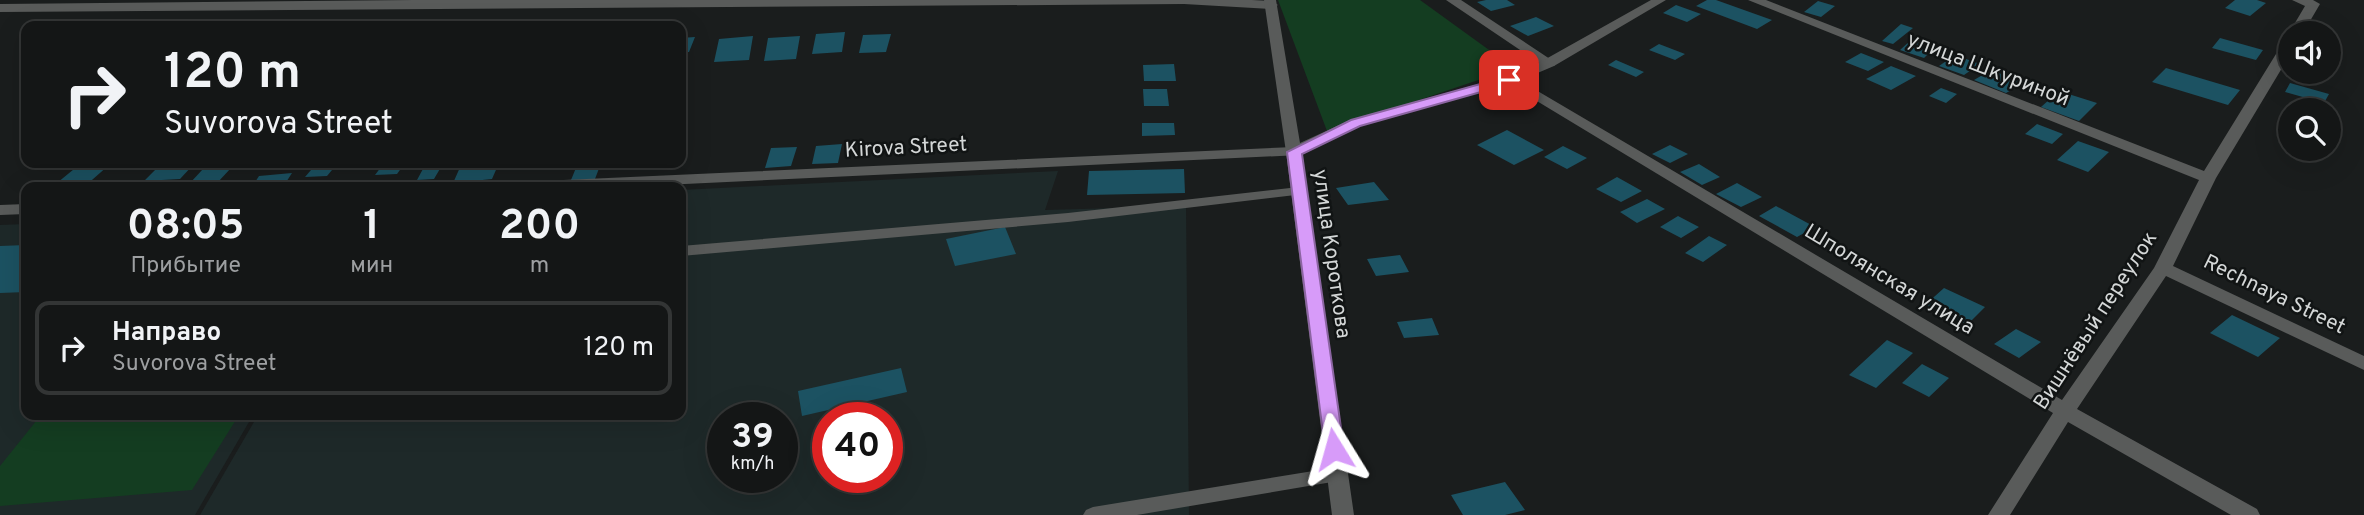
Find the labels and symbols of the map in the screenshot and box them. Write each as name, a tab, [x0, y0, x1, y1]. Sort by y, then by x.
street label: улица Шкуриной	[1903, 27, 2073, 113]
pin	[1479, 50, 1539, 110]
street label: Kirova Street	[844, 131, 968, 165]
street label: улица Короткова	[1306, 168, 1356, 340]
street label: Шполянская улица	[1799, 218, 1979, 342]
street label: Вишнёвый переулок	[2028, 227, 2164, 415]
street label: Rechnaya Street	[2198, 249, 2350, 341]
speed limit sign: 40	[812, 402, 903, 493]
position arrow	[1297, 412, 1371, 486]

